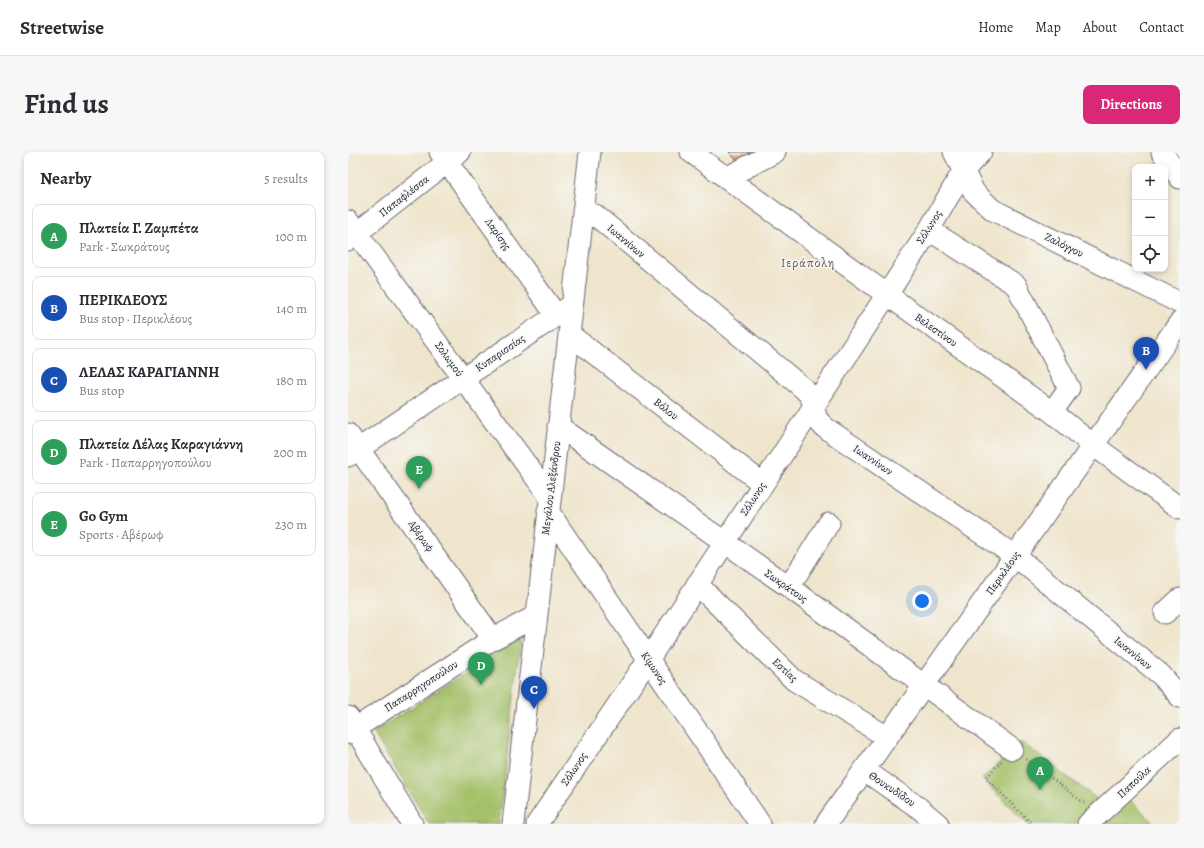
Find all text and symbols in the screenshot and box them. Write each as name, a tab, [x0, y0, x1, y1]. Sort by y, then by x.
text: Streetwise	[20, 15, 104, 41]
text: Home	[978, 18, 1013, 37]
text: Map	[1035, 18, 1061, 37]
text: About	[1083, 18, 1117, 37]
text: Contact	[1139, 18, 1184, 37]
text: Find us	[24, 85, 109, 123]
button: Directions	[1083, 85, 1180, 124]
map controls	[1132, 164, 1168, 272]
button: +	[1132, 164, 1168, 200]
text: Nearby	[40, 167, 91, 190]
text: 5 results	[264, 170, 308, 187]
street label: Παπαφλέσσα	[376, 172, 432, 220]
button: −	[1132, 200, 1168, 236]
street label: Σόλωνος	[913, 207, 945, 247]
street label: Λαρίσης	[481, 214, 515, 253]
text: Πλατεία Γ. Ζαμπέτα	[79, 218, 199, 238]
street label: Ιωαννίνων	[604, 221, 649, 262]
text: A	[50, 228, 58, 245]
text: 100 m	[275, 228, 307, 245]
street label: Ζαλόγγου	[1042, 229, 1086, 261]
button: locate	[1132, 236, 1168, 272]
text: Park · Σωκράτους	[79, 238, 170, 255]
district label: Ιεράπολη	[781, 255, 835, 271]
text: ΠΕΡΙΚΛΕΟΥΣ	[79, 290, 168, 310]
text: B	[50, 300, 58, 317]
text: 140 m	[276, 300, 307, 317]
text: Bus stop · Περικλέους	[79, 310, 192, 327]
street label: Βελεστίνου	[912, 310, 960, 350]
street label: Κυπαρισσίας	[472, 331, 528, 375]
pin: B	[1133, 337, 1159, 370]
street label: Σολωμού	[431, 338, 467, 380]
text: ΛΕΛΑΣ ΚΑΡΑΓΙΑΝΝΗ	[79, 362, 219, 382]
text: C	[50, 372, 58, 389]
text: 180 m	[276, 372, 307, 389]
text: Bus stop	[79, 382, 124, 399]
street label: Βόλου	[651, 395, 681, 423]
text: Πλατεία Λέλας Καραγιάννη	[79, 434, 243, 454]
street label: Μεγάλου Αλεξάνδρου	[538, 440, 564, 536]
street label: Ιωαννίνων	[850, 441, 896, 479]
text: D	[49, 444, 59, 461]
text: 200 m	[274, 444, 307, 461]
text: Park · Παπαρρηγοπούλου	[79, 454, 211, 471]
pin: E	[406, 456, 432, 489]
street label: Σόλωνος	[737, 479, 769, 519]
text: Go Gym	[79, 506, 128, 526]
text: E	[50, 516, 58, 533]
text: 230 m	[275, 516, 307, 533]
street label: Αβέρωφ	[404, 516, 438, 555]
text: Sports · Αβέρωφ	[79, 526, 164, 543]
street label: Περικλέους	[982, 548, 1024, 598]
street label: Σωκράτους	[761, 566, 811, 606]
your location	[912, 591, 932, 611]
street label: Ιωαννίνων	[1111, 633, 1156, 673]
street label: Κίμωνος	[637, 649, 671, 687]
pin: D	[468, 652, 494, 685]
street label: Εστίας	[769, 654, 801, 686]
street label: Παπαρρηγοπούλου	[381, 657, 461, 715]
pin: C	[521, 676, 547, 709]
street label: Σόλωνος	[557, 749, 591, 789]
pin: A	[1027, 757, 1053, 790]
street label: Παπούλα	[1114, 762, 1154, 802]
street label: Θουκυδίδου	[866, 768, 918, 810]

